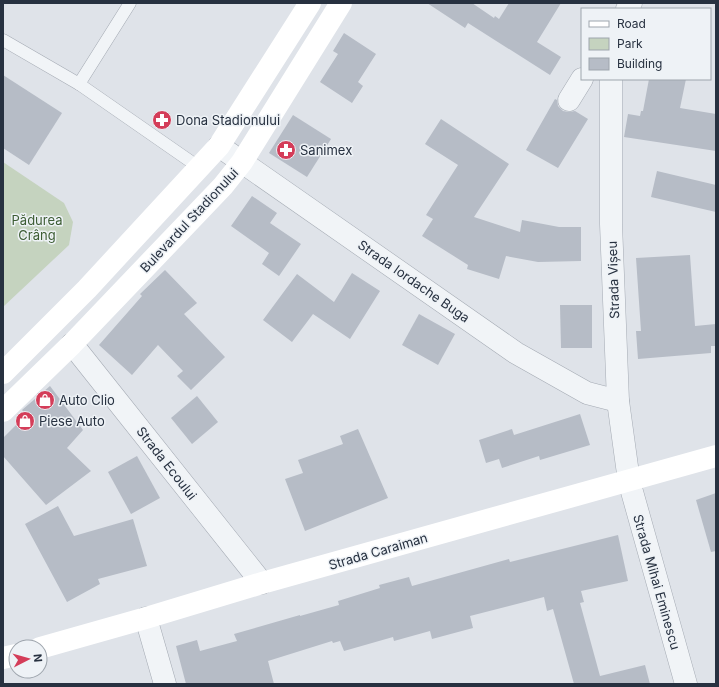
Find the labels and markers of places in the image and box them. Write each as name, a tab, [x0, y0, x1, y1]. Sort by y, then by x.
pharmacy icon: Dona Stadionului	[151, 109, 173, 131]
place label: Dona Stadionului	[176, 112, 280, 128]
pharmacy icon: Sanimex	[275, 139, 297, 161]
place label: Sanimex	[300, 142, 352, 158]
shop icon: Auto Clio	[34, 389, 56, 411]
place label: Auto Clio	[59, 392, 115, 408]
shop icon: Piese Auto	[14, 410, 36, 432]
place label: Piese Auto	[39, 413, 105, 429]

